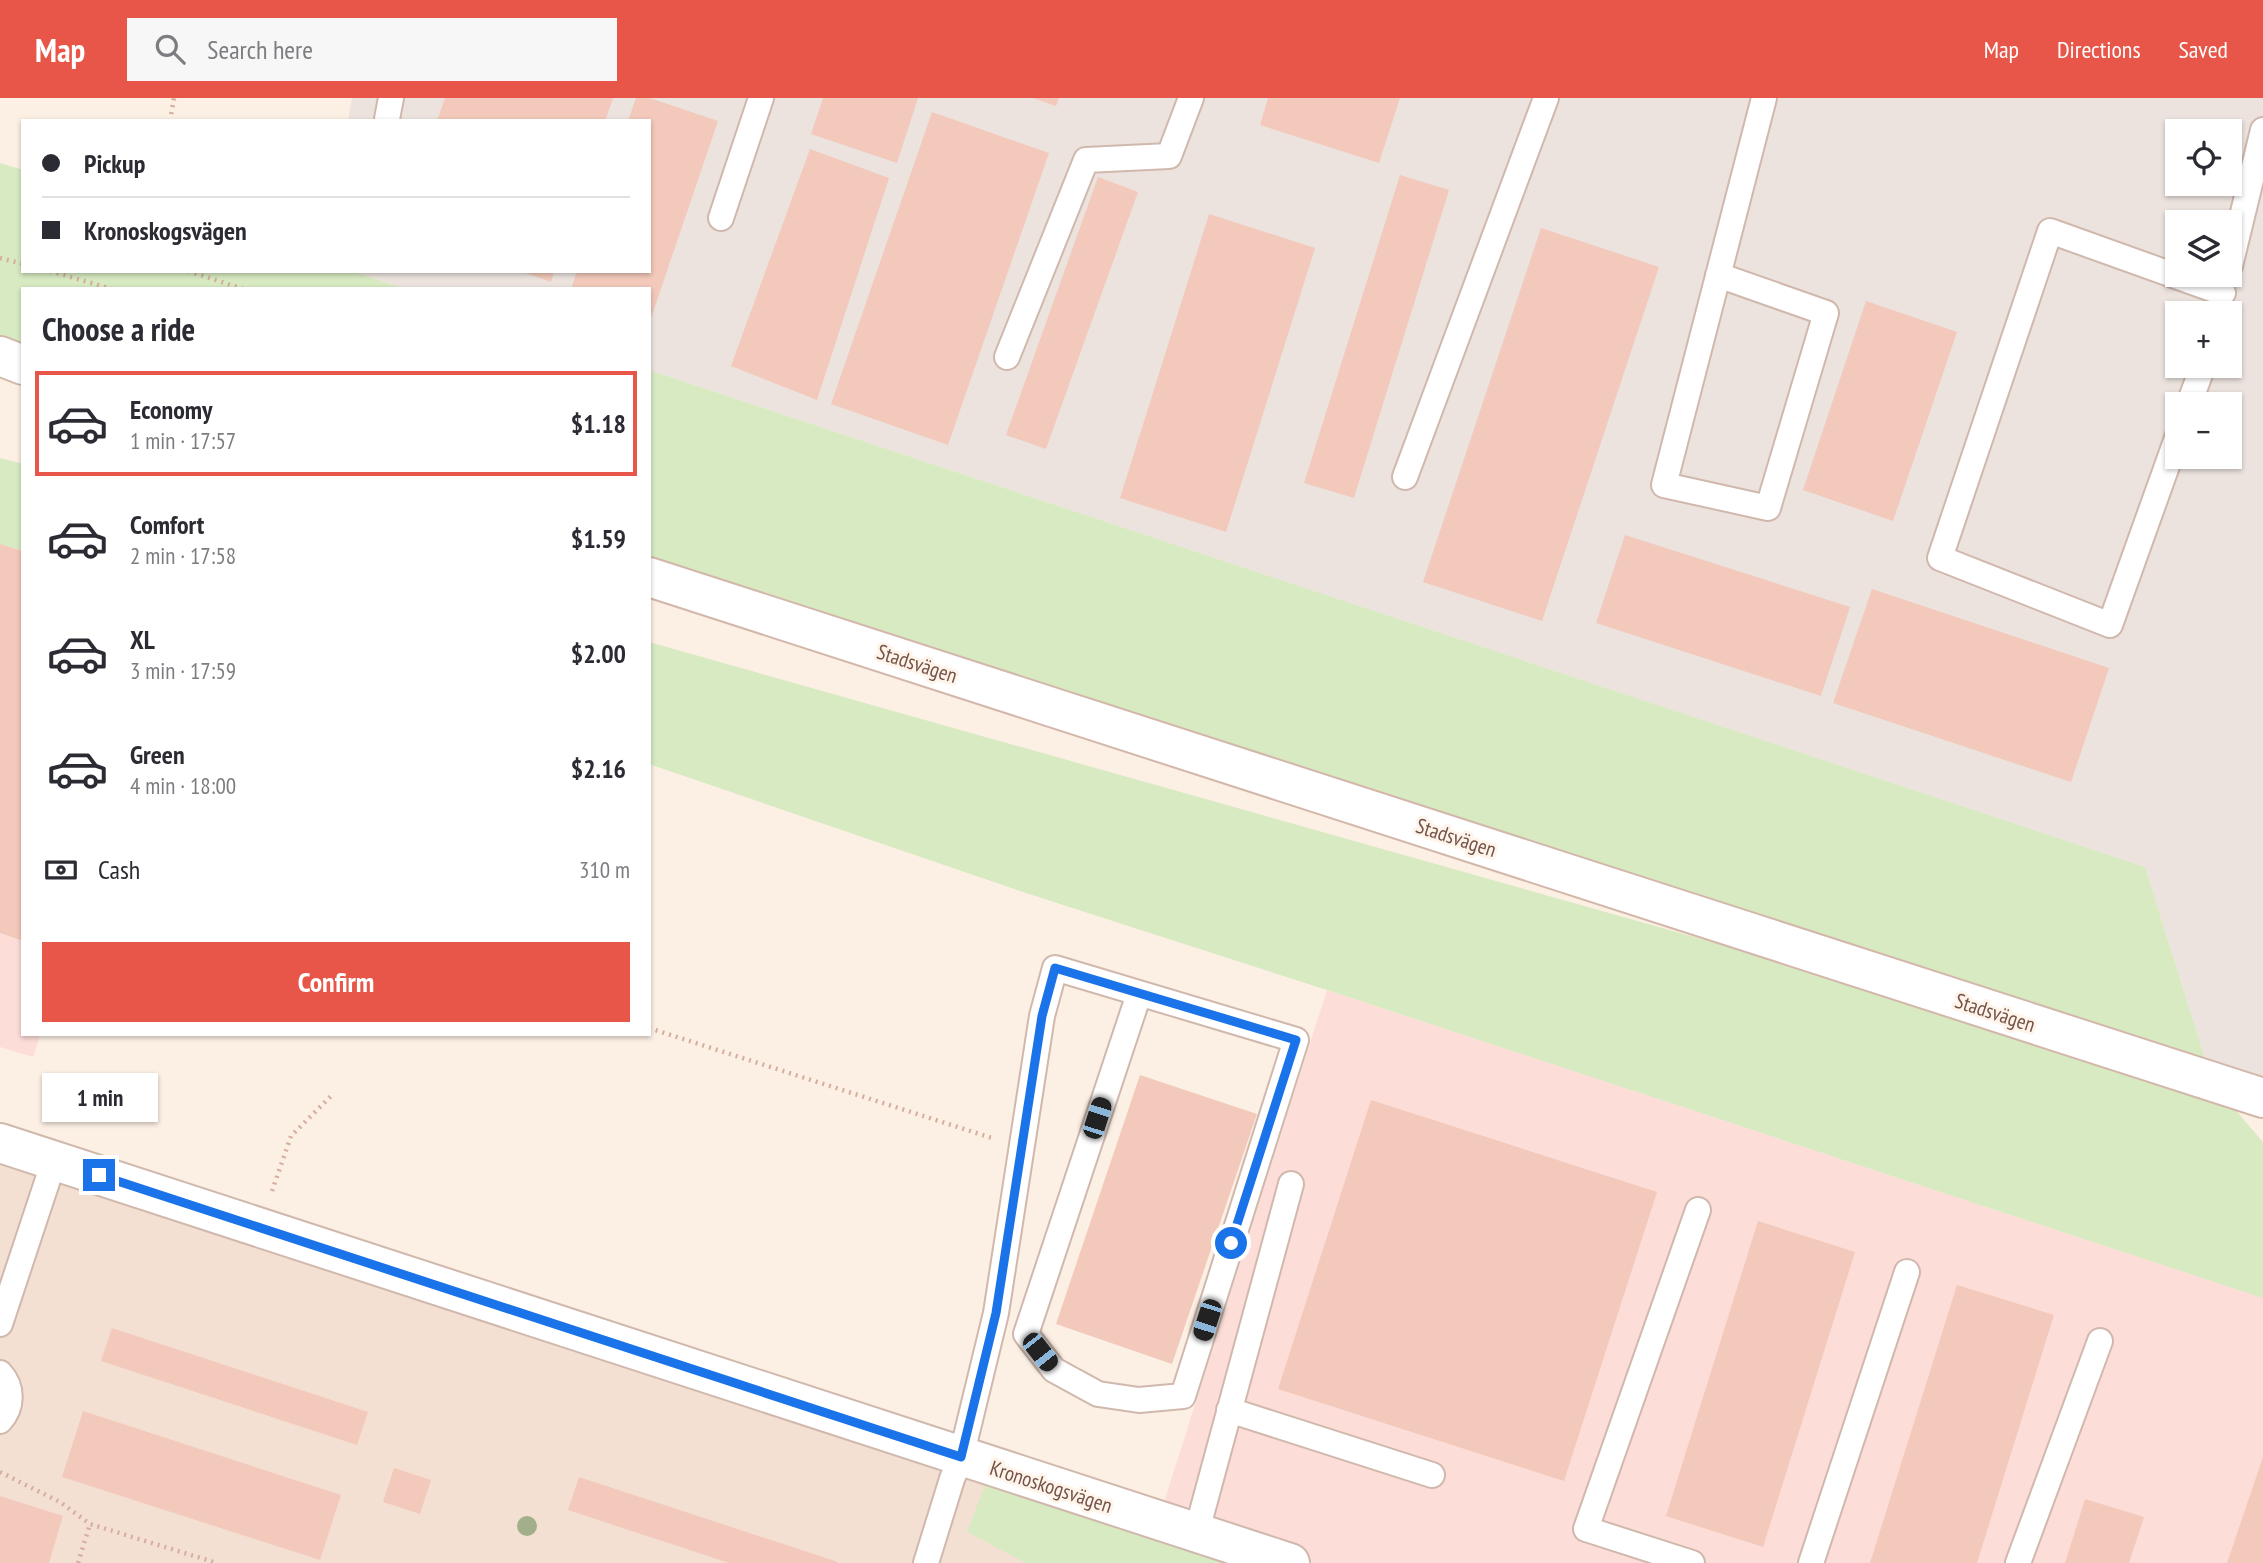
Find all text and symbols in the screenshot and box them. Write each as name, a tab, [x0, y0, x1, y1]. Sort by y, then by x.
search box	[127, 18, 617, 81]
text: Map	[35, 28, 85, 71]
icon: search	[151, 30, 189, 68]
text: Search here	[207, 33, 313, 66]
text: Map	[1984, 34, 2019, 65]
text: Directions	[2057, 34, 2141, 65]
text: Saved	[2179, 34, 2228, 65]
map controls	[2165, 119, 2242, 469]
button: locate	[2165, 119, 2242, 196]
text: Pickup	[84, 147, 145, 180]
button: layers	[2165, 210, 2242, 287]
text: Kronoskogsvägen	[84, 214, 247, 247]
button: +	[2165, 301, 2242, 378]
text: Choose a ride	[42, 308, 195, 350]
icon: car	[46, 392, 109, 455]
button: −	[2165, 392, 2242, 469]
text: Economy	[130, 393, 212, 426]
text: $1.18	[571, 407, 626, 440]
text: 1 min · 17:57	[130, 426, 236, 455]
icon: car	[46, 507, 109, 570]
text: Comfort	[130, 508, 204, 541]
text: $1.59	[571, 522, 626, 555]
text: 2 min · 17:58	[130, 541, 236, 570]
icon: car	[46, 622, 109, 685]
text: XL	[130, 623, 155, 656]
text: $2.00	[571, 637, 626, 670]
street label: Stadsvägen	[874, 638, 961, 689]
text: 3 min · 17:59	[130, 656, 236, 685]
icon: car	[46, 737, 109, 800]
text: Green	[130, 738, 185, 771]
text: $2.16	[571, 752, 626, 785]
text: 4 min · 18:00	[130, 771, 236, 800]
street label: Stadsvägen	[1413, 812, 1500, 863]
icon: cash	[42, 851, 80, 889]
text: Cash	[98, 853, 140, 886]
text: 310 m	[579, 855, 630, 884]
button: Confirm	[42, 942, 630, 1022]
street label: Stadsvägen	[1952, 987, 2039, 1038]
callout: 1 min	[41, 1074, 157, 1122]
text: 1 min	[77, 1083, 123, 1112]
car	[1081, 1095, 1114, 1141]
route end	[83, 1159, 115, 1191]
route start	[1215, 1227, 1247, 1259]
car	[1191, 1297, 1224, 1343]
car	[1019, 1329, 1062, 1375]
street label: Kronoskogsvägen	[987, 1454, 1116, 1519]

